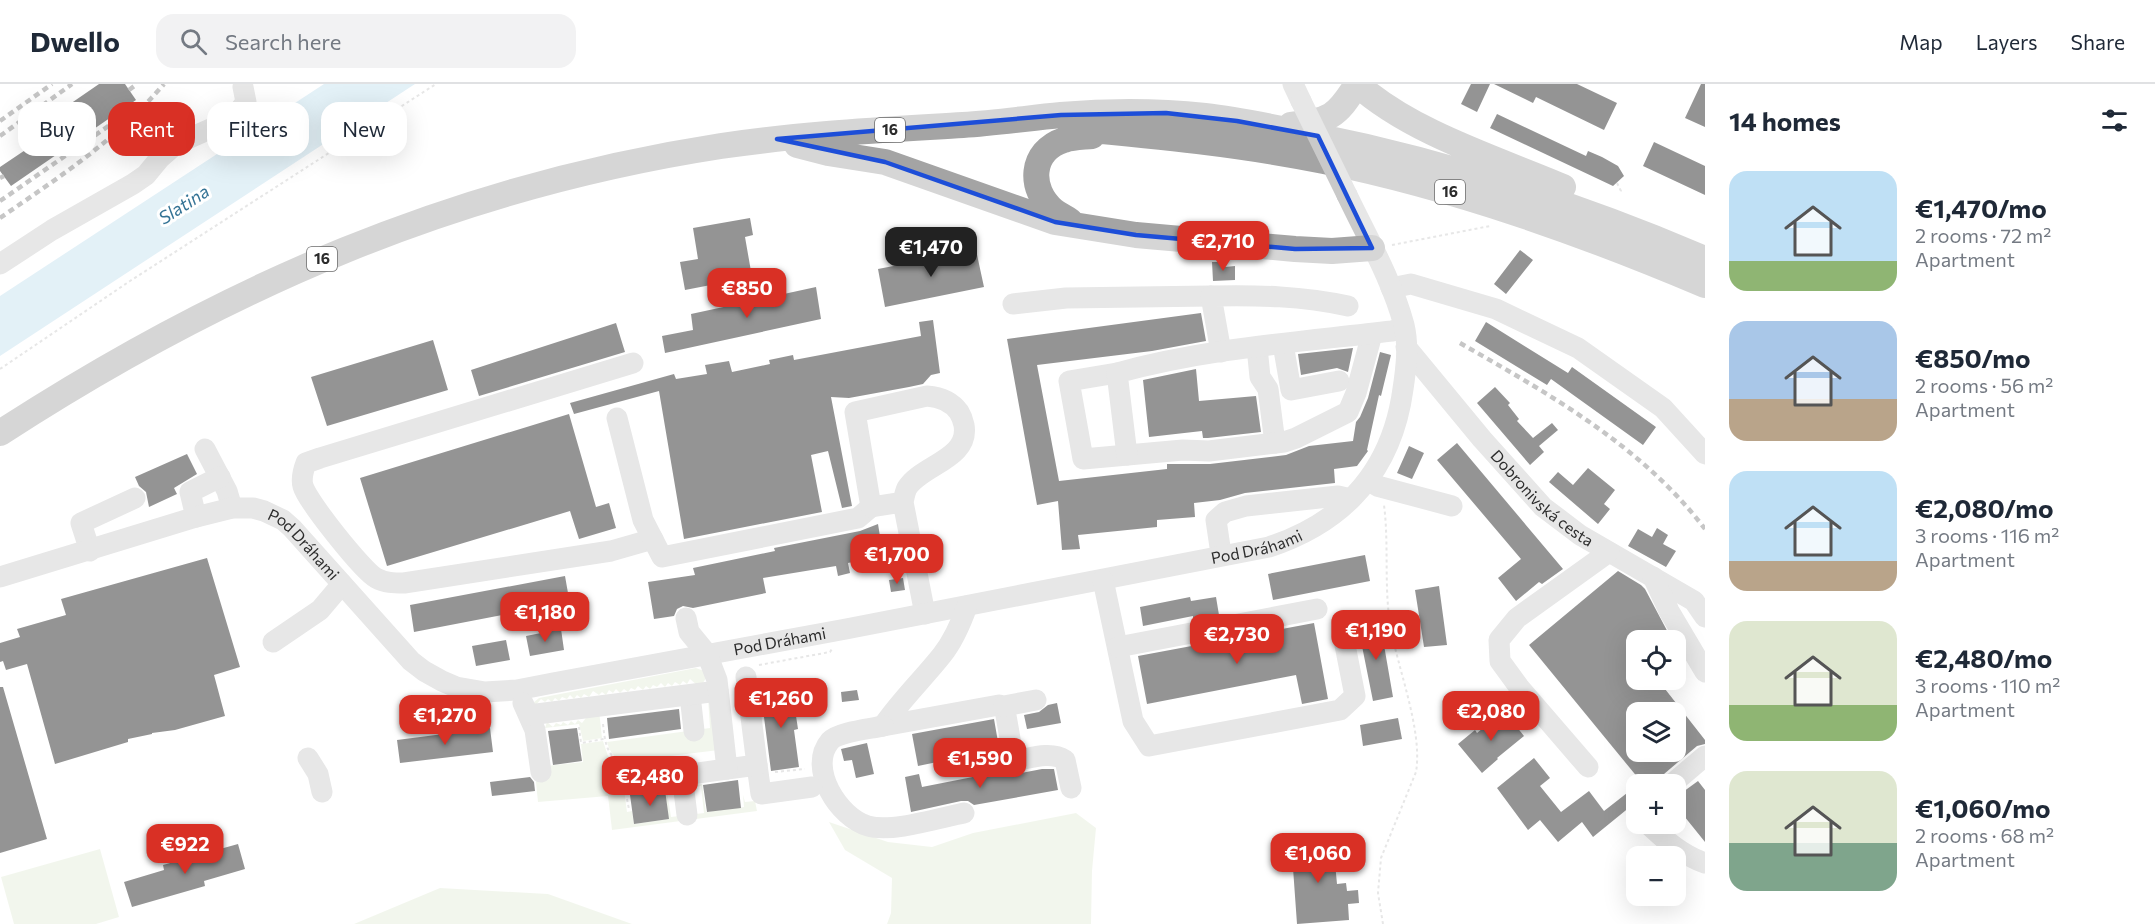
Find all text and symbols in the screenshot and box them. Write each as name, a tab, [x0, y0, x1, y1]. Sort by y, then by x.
search box	[156, 14, 576, 68]
text: Dwello	[30, 24, 120, 58]
icon: search	[177, 25, 210, 58]
text: Search here	[225, 28, 341, 55]
text: Map	[1899, 29, 1943, 54]
text: Layers	[1976, 29, 2038, 54]
text: Share	[2071, 29, 2125, 54]
chip: Buy	[18, 102, 96, 156]
chip: Rent	[108, 102, 195, 156]
chip: Filters	[207, 102, 309, 156]
chip: New	[321, 102, 407, 156]
icon: filters	[2098, 104, 2131, 137]
text: 14 homes	[1729, 105, 1841, 136]
road number: 16	[875, 118, 905, 142]
water label: Slatina	[154, 180, 213, 229]
road number: 16	[1435, 180, 1465, 204]
text: €1,470/mo	[1915, 192, 2047, 223]
icon: home	[1777, 195, 1849, 267]
pin: €2,710	[1174, 221, 1272, 272]
text: 2 rooms · 72 m²	[1915, 223, 2051, 247]
pin: €1,470	[882, 227, 980, 278]
text: €2,710	[1191, 228, 1255, 252]
text: €1,470	[899, 234, 963, 258]
road number: 16	[307, 247, 337, 271]
text: Apartment	[1915, 247, 2015, 271]
pin: €850	[711, 268, 783, 319]
text: €850	[721, 275, 773, 299]
text: €850/mo	[1915, 342, 2030, 373]
icon: home	[1777, 345, 1849, 417]
text: 2 rooms · 56 m²	[1915, 373, 2053, 397]
text: Apartment	[1915, 397, 2015, 421]
street label: Dobronivská cesta	[1487, 446, 1597, 550]
text: €2,080/mo	[1915, 492, 2054, 523]
icon: home	[1777, 495, 1849, 567]
street label: Pod Dráhami	[265, 504, 344, 583]
text: 3 rooms · 116 m²	[1915, 523, 2059, 547]
street label: Pod Dráhami	[1209, 525, 1305, 567]
pin: €1,700	[848, 534, 946, 585]
text: €1,700	[864, 541, 930, 565]
text: Apartment	[1915, 547, 2015, 571]
pin: €1,180	[496, 592, 594, 643]
text: €1,180	[514, 599, 576, 623]
pin: €1,190	[1327, 610, 1425, 661]
pin: €2,730	[1188, 614, 1286, 665]
text: €1,190	[1345, 617, 1407, 641]
text: €2,730	[1204, 621, 1270, 645]
street label: Pod Dráhami	[732, 623, 827, 659]
map controls	[1626, 630, 1686, 906]
button: locate	[1626, 630, 1686, 690]
text: €2,480/mo	[1915, 642, 2052, 673]
icon: home	[1777, 645, 1849, 717]
text: 3 rooms · 110 m²	[1915, 673, 2060, 697]
pin: €1,260	[732, 678, 830, 729]
text: €1,260	[748, 685, 814, 709]
pin: €2,080	[1442, 691, 1540, 742]
pin: €1,270	[396, 695, 494, 746]
text: Apartment	[1915, 697, 2015, 721]
text: €2,080	[1456, 698, 1526, 722]
text: €1,270	[413, 702, 477, 726]
button: layers	[1626, 702, 1686, 762]
pin: €1,590	[931, 738, 1029, 789]
text: €1,590	[947, 745, 1013, 769]
pin: €2,480	[601, 756, 699, 807]
text: €2,480	[616, 763, 684, 787]
button: +	[1626, 774, 1686, 834]
text: €1,060/mo	[1915, 792, 2050, 823]
icon: home	[1777, 795, 1849, 867]
text: 2 rooms · 68 m²	[1915, 823, 2054, 847]
pin: €922	[149, 824, 221, 875]
text: €922	[160, 831, 210, 855]
pin: €1,060	[1269, 833, 1367, 884]
text: €1,060	[1285, 840, 1351, 864]
button: −	[1626, 846, 1686, 906]
text: Apartment	[1915, 847, 2015, 871]

